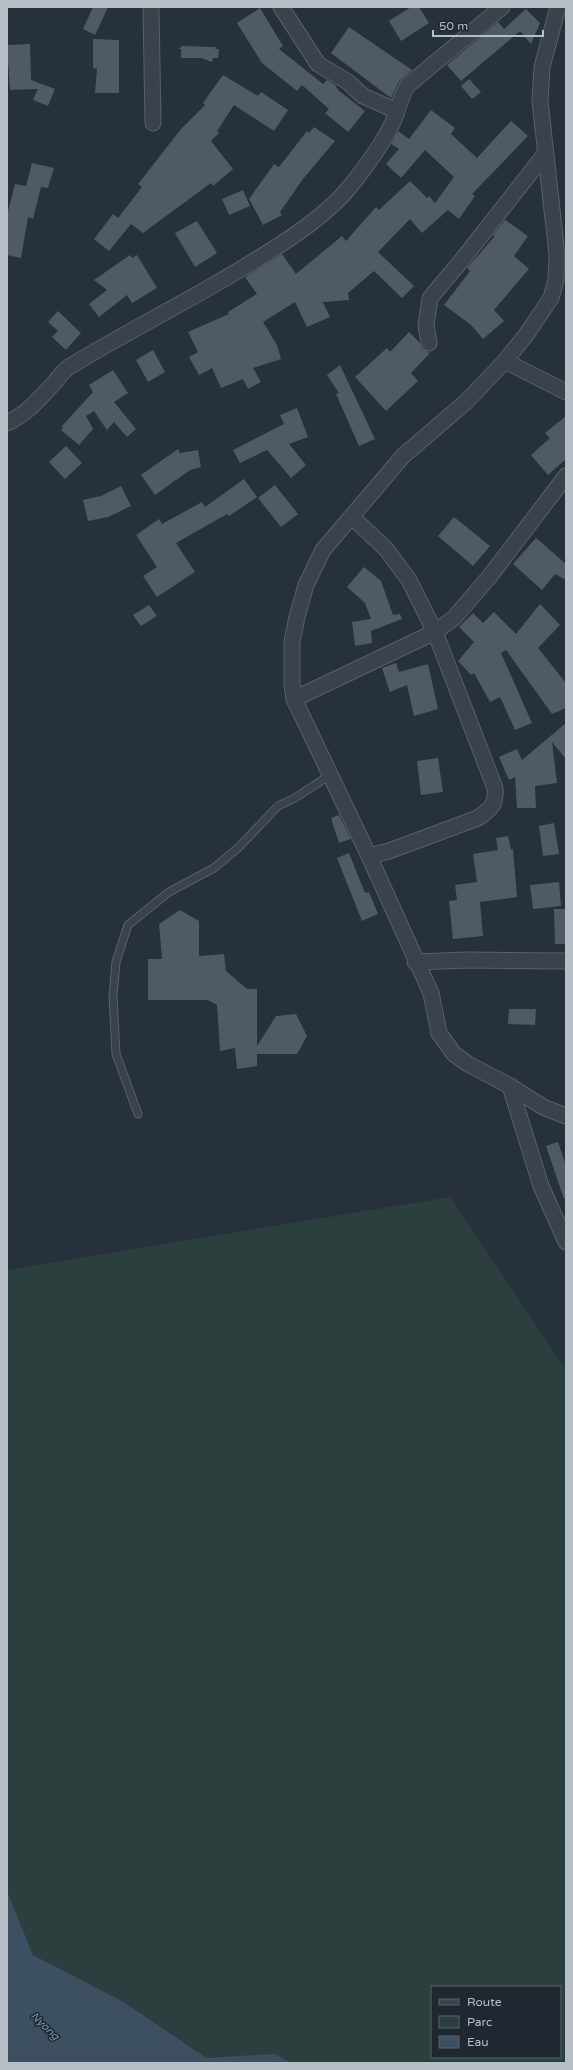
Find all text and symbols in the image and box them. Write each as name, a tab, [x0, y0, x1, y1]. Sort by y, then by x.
scale bar	[433, 12, 543, 38]
text: 50 m	[439, 19, 468, 33]
legend	[431, 1986, 561, 2058]
text: Route	[467, 1995, 502, 2009]
water label: Nyong	[28, 2009, 63, 2044]
text: Parc	[467, 2015, 492, 2029]
text: Eau	[467, 2035, 489, 2049]

